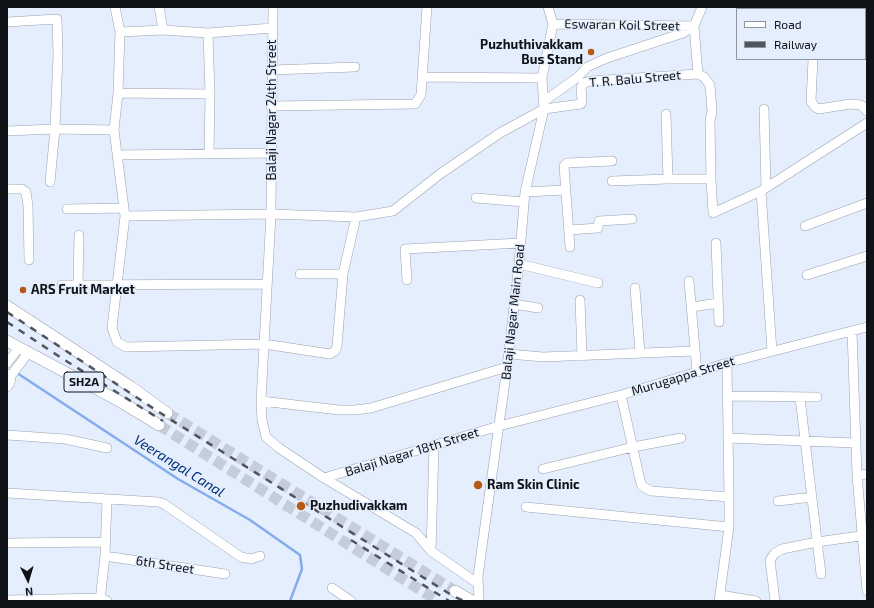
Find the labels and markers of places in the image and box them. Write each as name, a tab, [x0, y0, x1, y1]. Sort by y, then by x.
place label: Puzhuthivakkam Bus Stand	[480, 37, 583, 68]
marker: Puzhuthivakkam Bus Stand	[586, 47, 596, 57]
place label: ARS Fruit Market	[31, 282, 135, 298]
marker: ARS Fruit Market	[18, 285, 28, 295]
place label: Ram Skin Clinic	[487, 477, 580, 493]
marker: Ram Skin Clinic	[472, 479, 484, 491]
place label: Puzhudivakkam	[310, 498, 408, 514]
marker: Puzhudivakkam	[295, 500, 307, 512]

